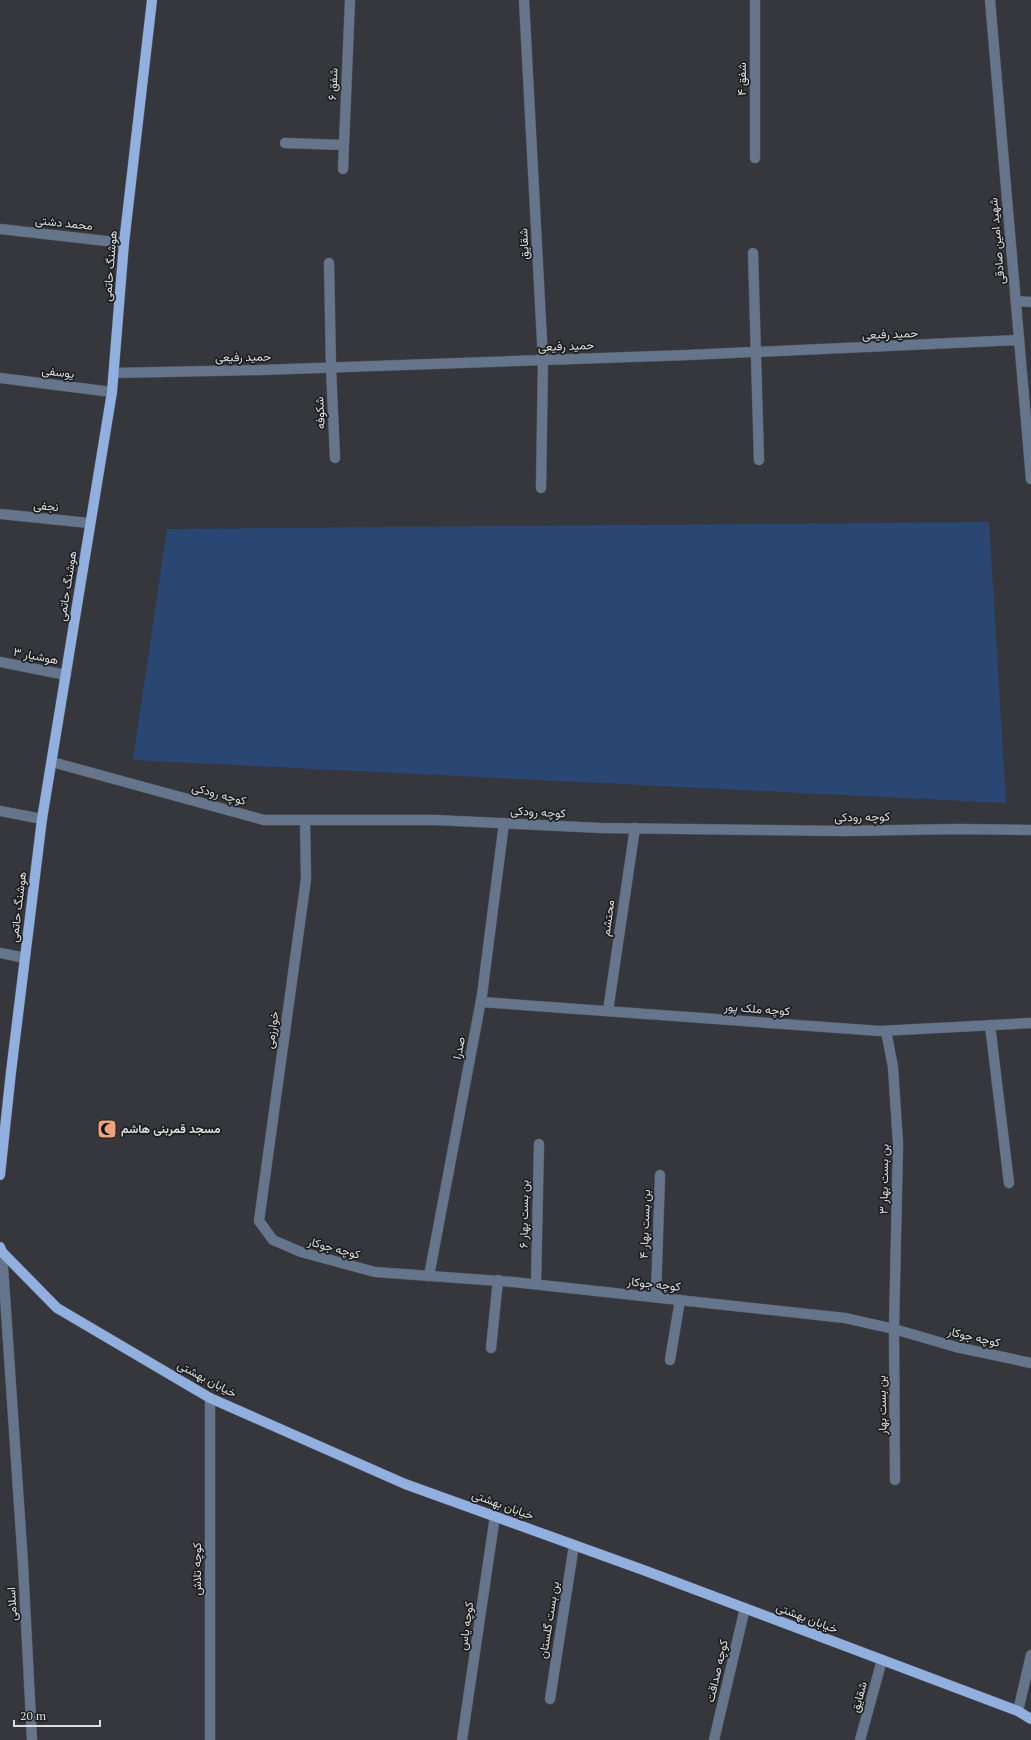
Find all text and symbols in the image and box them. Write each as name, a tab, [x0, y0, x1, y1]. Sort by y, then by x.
street label: شفق ۴	[734, 62, 750, 96]
street label: شفق ۶	[324, 67, 342, 101]
street label: شهید امین صادقی	[985, 197, 1009, 285]
street label: محمد دشتی	[34, 212, 94, 234]
street label: شقایق	[515, 228, 533, 260]
street label: هوشنگ حاتمی	[99, 230, 121, 302]
street label: حمید رفیعی	[862, 325, 918, 343]
street label: حمید رفیعی	[538, 337, 594, 355]
street label: حمید رفیعی	[215, 349, 271, 365]
street label: یوسفی	[41, 362, 75, 382]
street label: شکوفه	[311, 396, 329, 430]
street label: نجفی	[33, 497, 59, 515]
street label: هوشنگ حاتمی	[54, 550, 80, 622]
street label: هوشیار ۳	[12, 644, 60, 668]
street label: کوچه رودکی	[190, 779, 248, 809]
street label: کوچه رودکی	[510, 803, 566, 821]
street label: کوچه رودکی	[834, 809, 890, 825]
street label: هوشنگ حاتمی	[6, 871, 30, 943]
street label: محتشم	[598, 899, 618, 937]
street label: کوچه ملک پور	[722, 999, 791, 1019]
street label: خوارزمی	[261, 1010, 283, 1050]
street label: صدرا	[449, 1035, 469, 1061]
mosque icon: مسجد قمربنی هاشم	[96, 1118, 118, 1140]
place label: مسجد قمربنی هاشم	[121, 1121, 221, 1137]
street label: بن بست بهار ۳	[875, 1144, 893, 1214]
street label: بن بست بهار ۶	[515, 1180, 533, 1248]
street label: بن بست بهار ۴	[636, 1189, 654, 1259]
street label: کوچه جوکار	[305, 1233, 362, 1263]
street label: کوچه جوکار	[625, 1273, 682, 1295]
street label: کوچه جوکار	[945, 1323, 1002, 1351]
street label: خیابان بهشتی	[175, 1357, 239, 1401]
street label: بن بست بهار	[873, 1375, 891, 1436]
street label: خیابان بهشتی	[470, 1486, 536, 1524]
street label: کوچه تلاش	[189, 1542, 205, 1596]
street label: بن بست گلستان	[535, 1580, 563, 1660]
street label: اسلامی	[3, 1587, 21, 1621]
street label: خیابان بهشتی	[774, 1599, 840, 1637]
street label: کوچه یاس	[455, 1601, 477, 1651]
street label: کوچه صداقت	[702, 1638, 732, 1704]
street label: شقایق	[847, 1680, 871, 1714]
scale bar	[14, 1702, 100, 1728]
text: 20 m	[20, 1708, 47, 1723]

